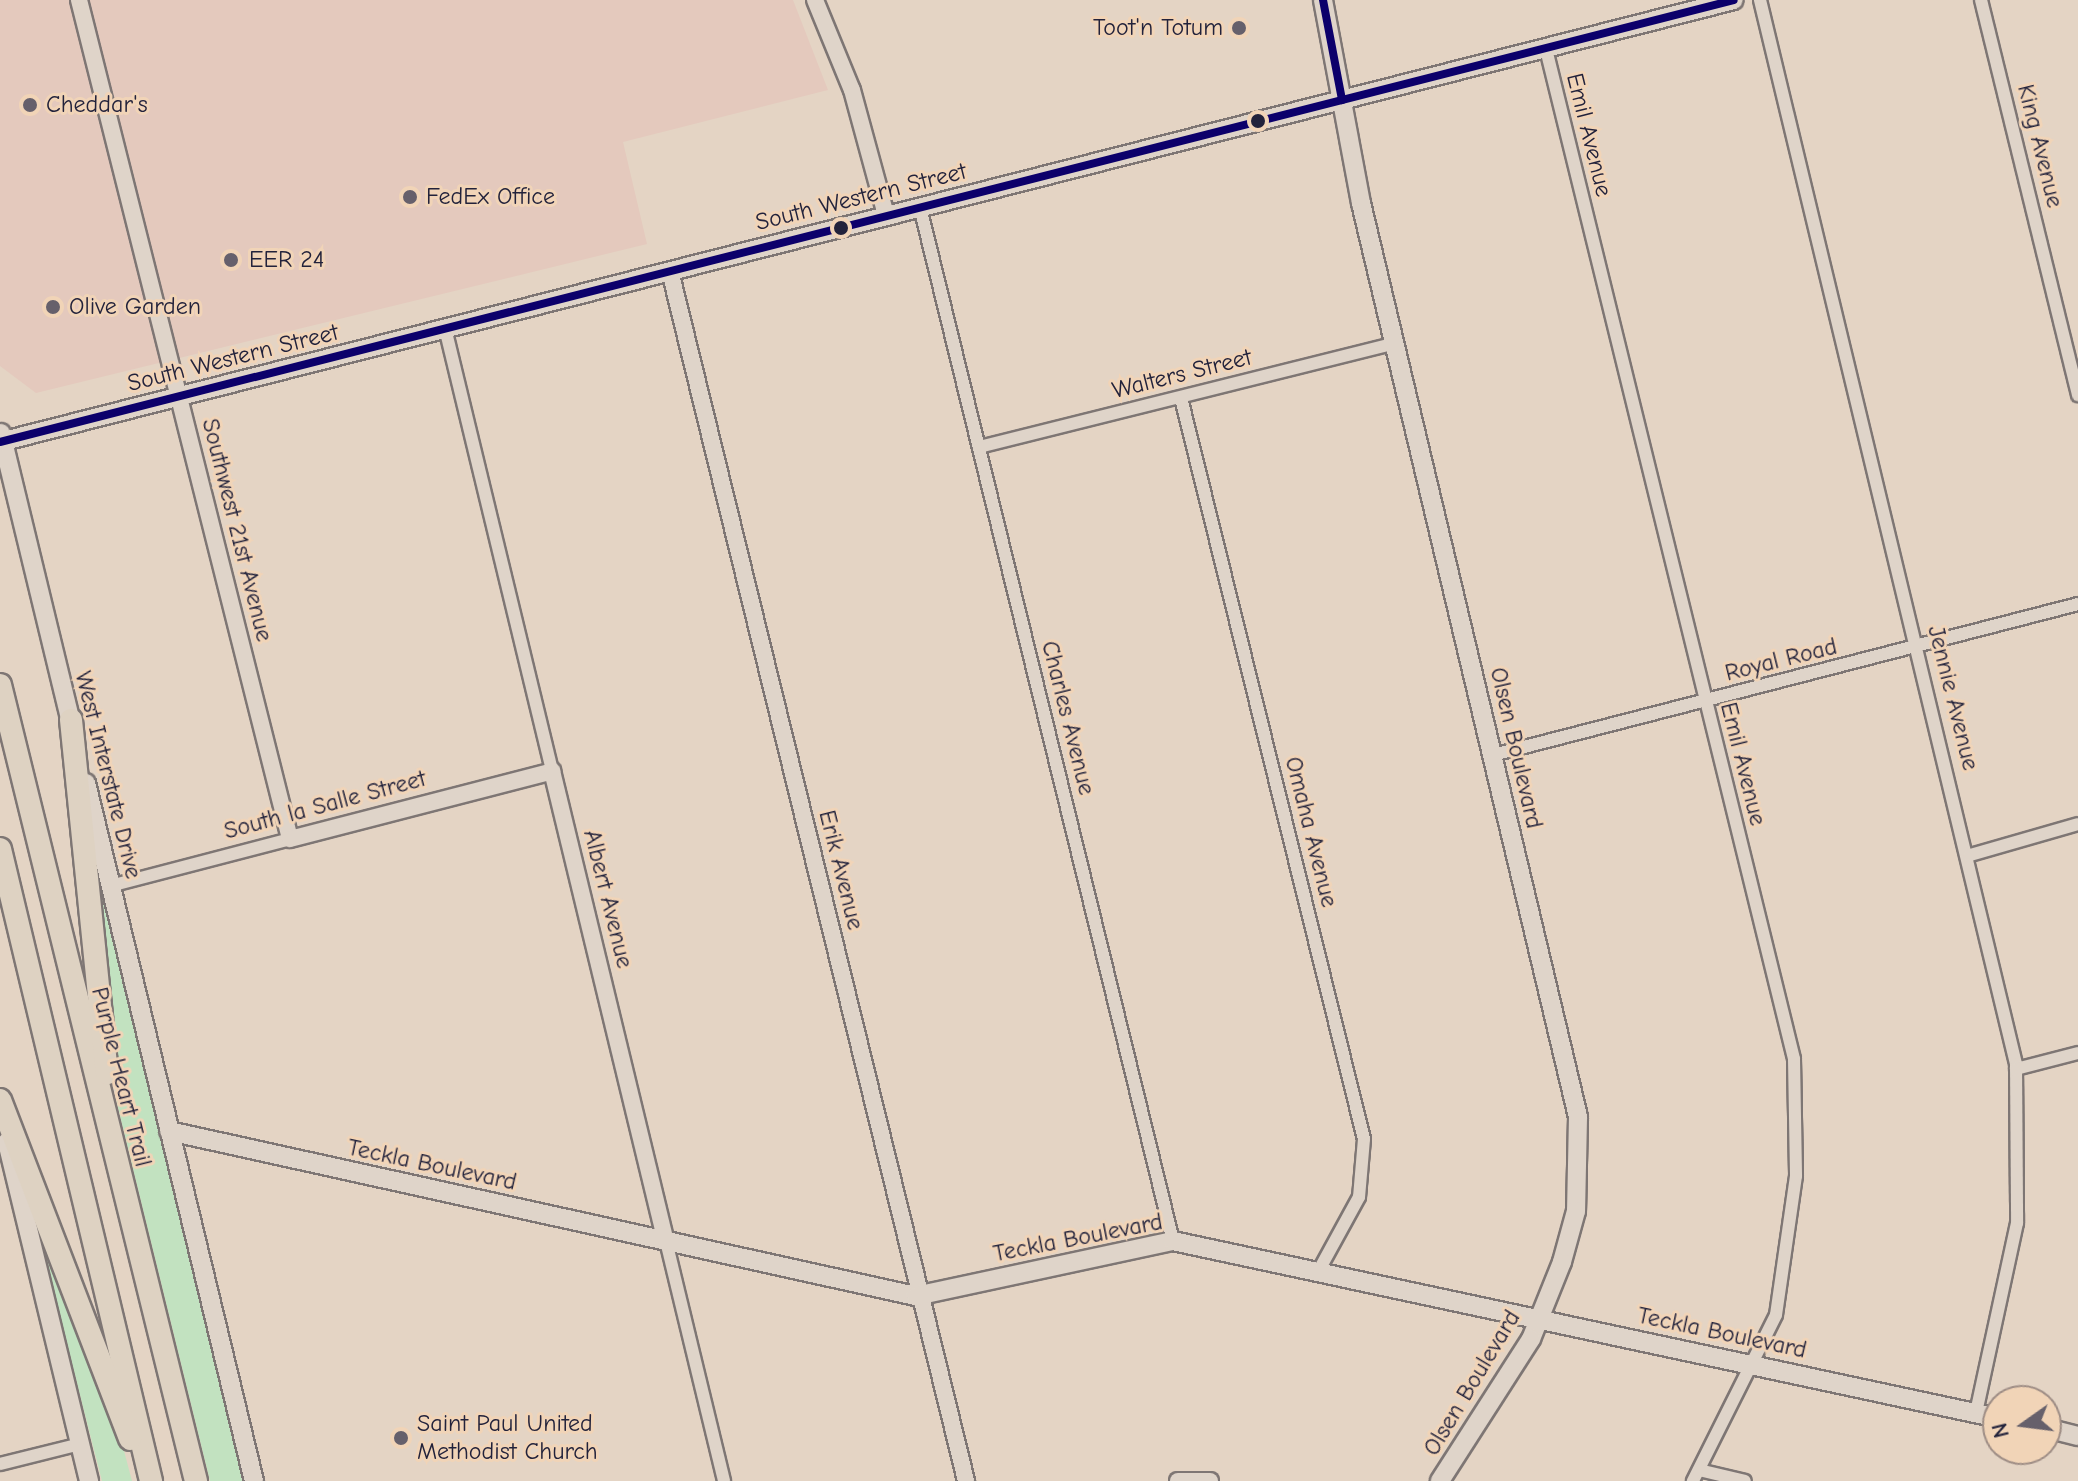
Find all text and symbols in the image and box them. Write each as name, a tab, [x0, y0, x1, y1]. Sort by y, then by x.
place label: Toot'n Totum	[1093, 14, 1223, 42]
marker: Toot'n Totum	[1230, 19, 1248, 37]
street label: Emil Avenue	[1560, 70, 1618, 200]
street label: King Avenue	[2011, 81, 2069, 211]
place label: Cheddar's	[46, 91, 148, 119]
marker: Cheddar's	[21, 96, 39, 114]
unlabelled marker	[1250, 113, 1266, 129]
street label: South Western Street	[753, 157, 969, 237]
place label: FedEx Office	[426, 183, 555, 211]
marker: FedEx Office	[401, 188, 419, 206]
unlabelled marker	[833, 220, 849, 236]
place label: EER 24	[249, 246, 324, 274]
marker: EER 24	[220, 249, 242, 271]
place label: Olive Garden	[69, 293, 201, 321]
marker: Olive Garden	[44, 298, 62, 316]
street label: South Western Street	[125, 318, 341, 398]
street label: Walters Street	[1109, 343, 1255, 405]
street label: Southwest 21st Avenue	[195, 416, 279, 644]
street label: Jennie Avenue	[1921, 623, 1985, 773]
street label: Royal Road	[1722, 632, 1840, 688]
street label: Charles Avenue	[1035, 638, 1101, 798]
street label: Olsen Boulevard	[1483, 665, 1549, 831]
street label: West Interstate Drive	[68, 668, 148, 882]
street label: Emil Avenue	[1714, 699, 1772, 829]
street label: Omaha Avenue	[1278, 754, 1344, 910]
street label: South la Salle Street	[221, 764, 429, 846]
street label: Erik Avenue	[812, 807, 870, 933]
street label: Albert Avenue	[577, 827, 639, 971]
street label: Purple Heart Trail	[85, 984, 157, 1170]
street label: Teckla Boulevard	[345, 1133, 519, 1197]
street label: Teckla Boulevard	[991, 1207, 1165, 1269]
street label: Teckla Boulevard	[1635, 1301, 1809, 1365]
street label: Olsen Boulevard	[1417, 1305, 1527, 1461]
north arrow	[1982, 1385, 2062, 1465]
place label: Saint Paul United Methodist Church	[417, 1410, 598, 1466]
text: N	[1986, 1420, 2015, 1440]
marker: Saint Paul United Methodist Church	[392, 1429, 410, 1447]

